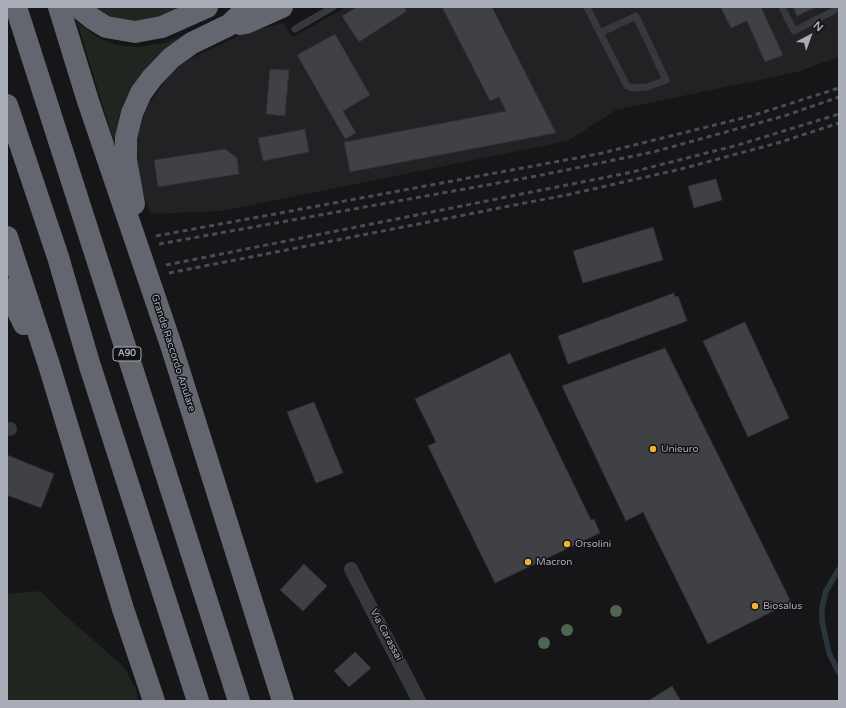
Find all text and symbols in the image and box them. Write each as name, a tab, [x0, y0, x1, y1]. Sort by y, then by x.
north arrow	[790, 16, 830, 56]
text: N	[811, 19, 826, 34]
street label: Grande Raccordo Anulare	[148, 293, 198, 413]
road number: A90	[113, 347, 141, 361]
place label: Unieuro	[661, 443, 698, 455]
marker: Unieuro	[648, 444, 658, 454]
place label: Orsolini	[575, 538, 611, 550]
marker: Orsolini	[562, 539, 572, 549]
place label: Macron	[536, 556, 572, 568]
marker: Macron	[523, 557, 533, 567]
place label: Biosalus	[763, 600, 802, 612]
marker: Biosalus	[750, 601, 760, 611]
street label: Via Carassai	[367, 607, 405, 663]

